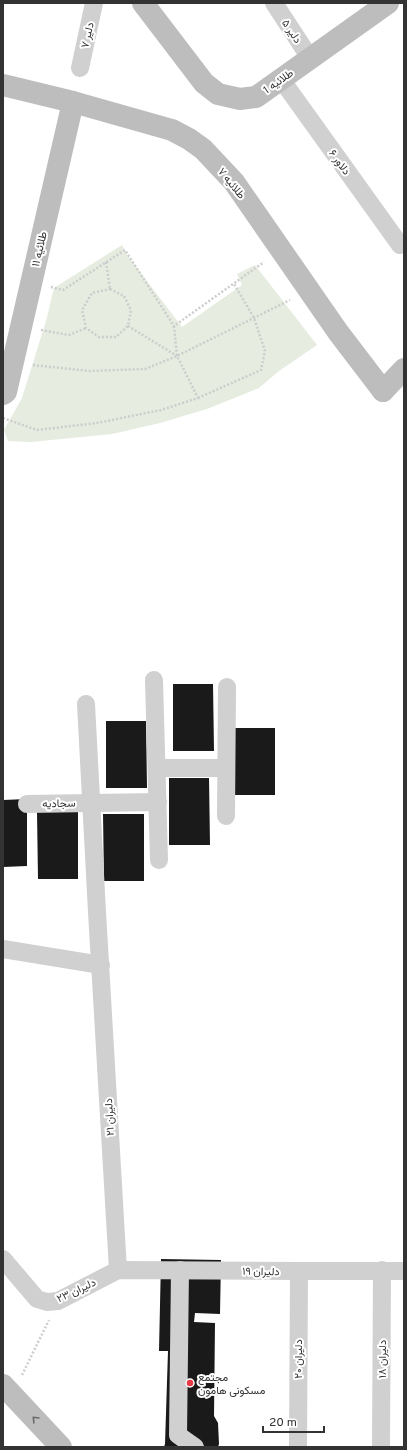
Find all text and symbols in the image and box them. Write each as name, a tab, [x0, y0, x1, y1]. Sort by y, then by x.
street label: دلیر ۵	[278, 17, 304, 46]
street label: دلیر ۷	[78, 21, 98, 50]
street label: طلائیه 1	[261, 66, 296, 97]
street label: دلاور ۶	[325, 147, 353, 178]
street label: طلائیه ۷	[214, 165, 248, 202]
street label: طلائیه ۱۱	[29, 230, 51, 268]
street label: سجاديه	[42, 797, 76, 811]
street label: دلیران ۲۱	[102, 1098, 118, 1136]
street label: دلیران ۱۹	[242, 1265, 280, 1279]
street label: دلیران ۲۳	[54, 1276, 98, 1306]
street label: دلیران ۲۰	[292, 1339, 306, 1379]
street label: دلیران ۱۸	[376, 1340, 390, 1378]
place label: مجتمع مسکونی هامون	[198, 1371, 265, 1398]
marker: مجتمع مسکونی هامون	[185, 1378, 195, 1388]
scale bar	[263, 1408, 324, 1434]
text: 20 m	[269, 1415, 297, 1431]
one-way arrow	[32, 1416, 39, 1424]

